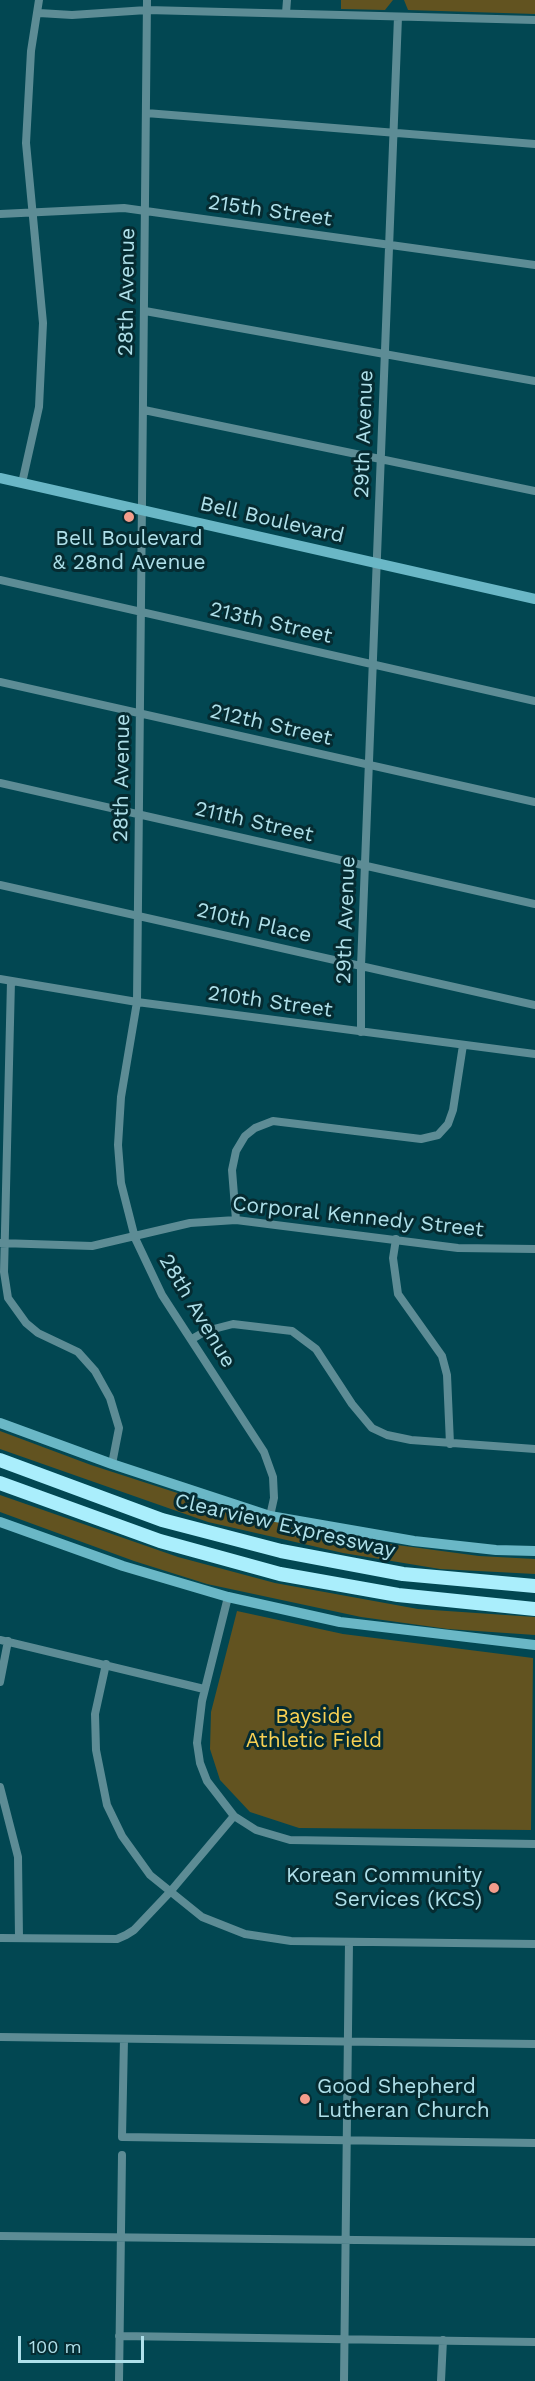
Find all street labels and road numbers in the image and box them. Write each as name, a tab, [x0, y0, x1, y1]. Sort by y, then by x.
street label: 215th Street	[206, 190, 334, 232]
street label: 28th Avenue	[113, 228, 141, 356]
street label: 29th Avenue	[349, 369, 379, 499]
street label: Bell Boulevard	[197, 491, 347, 549]
street label: 213th Street	[207, 597, 335, 649]
street label: 212th Street	[207, 699, 335, 751]
street label: 28th Avenue	[108, 714, 136, 842]
street label: 211th Street	[192, 796, 316, 848]
street label: 29th Avenue	[331, 855, 361, 985]
street label: 210th Place	[194, 898, 314, 948]
street label: 210th Street	[206, 981, 334, 1023]
street label: Corporal Kennedy Street	[231, 1191, 485, 1243]
street label: 28th Avenue	[153, 1249, 241, 1373]
street label: Clearview Expressway	[172, 1488, 398, 1564]

